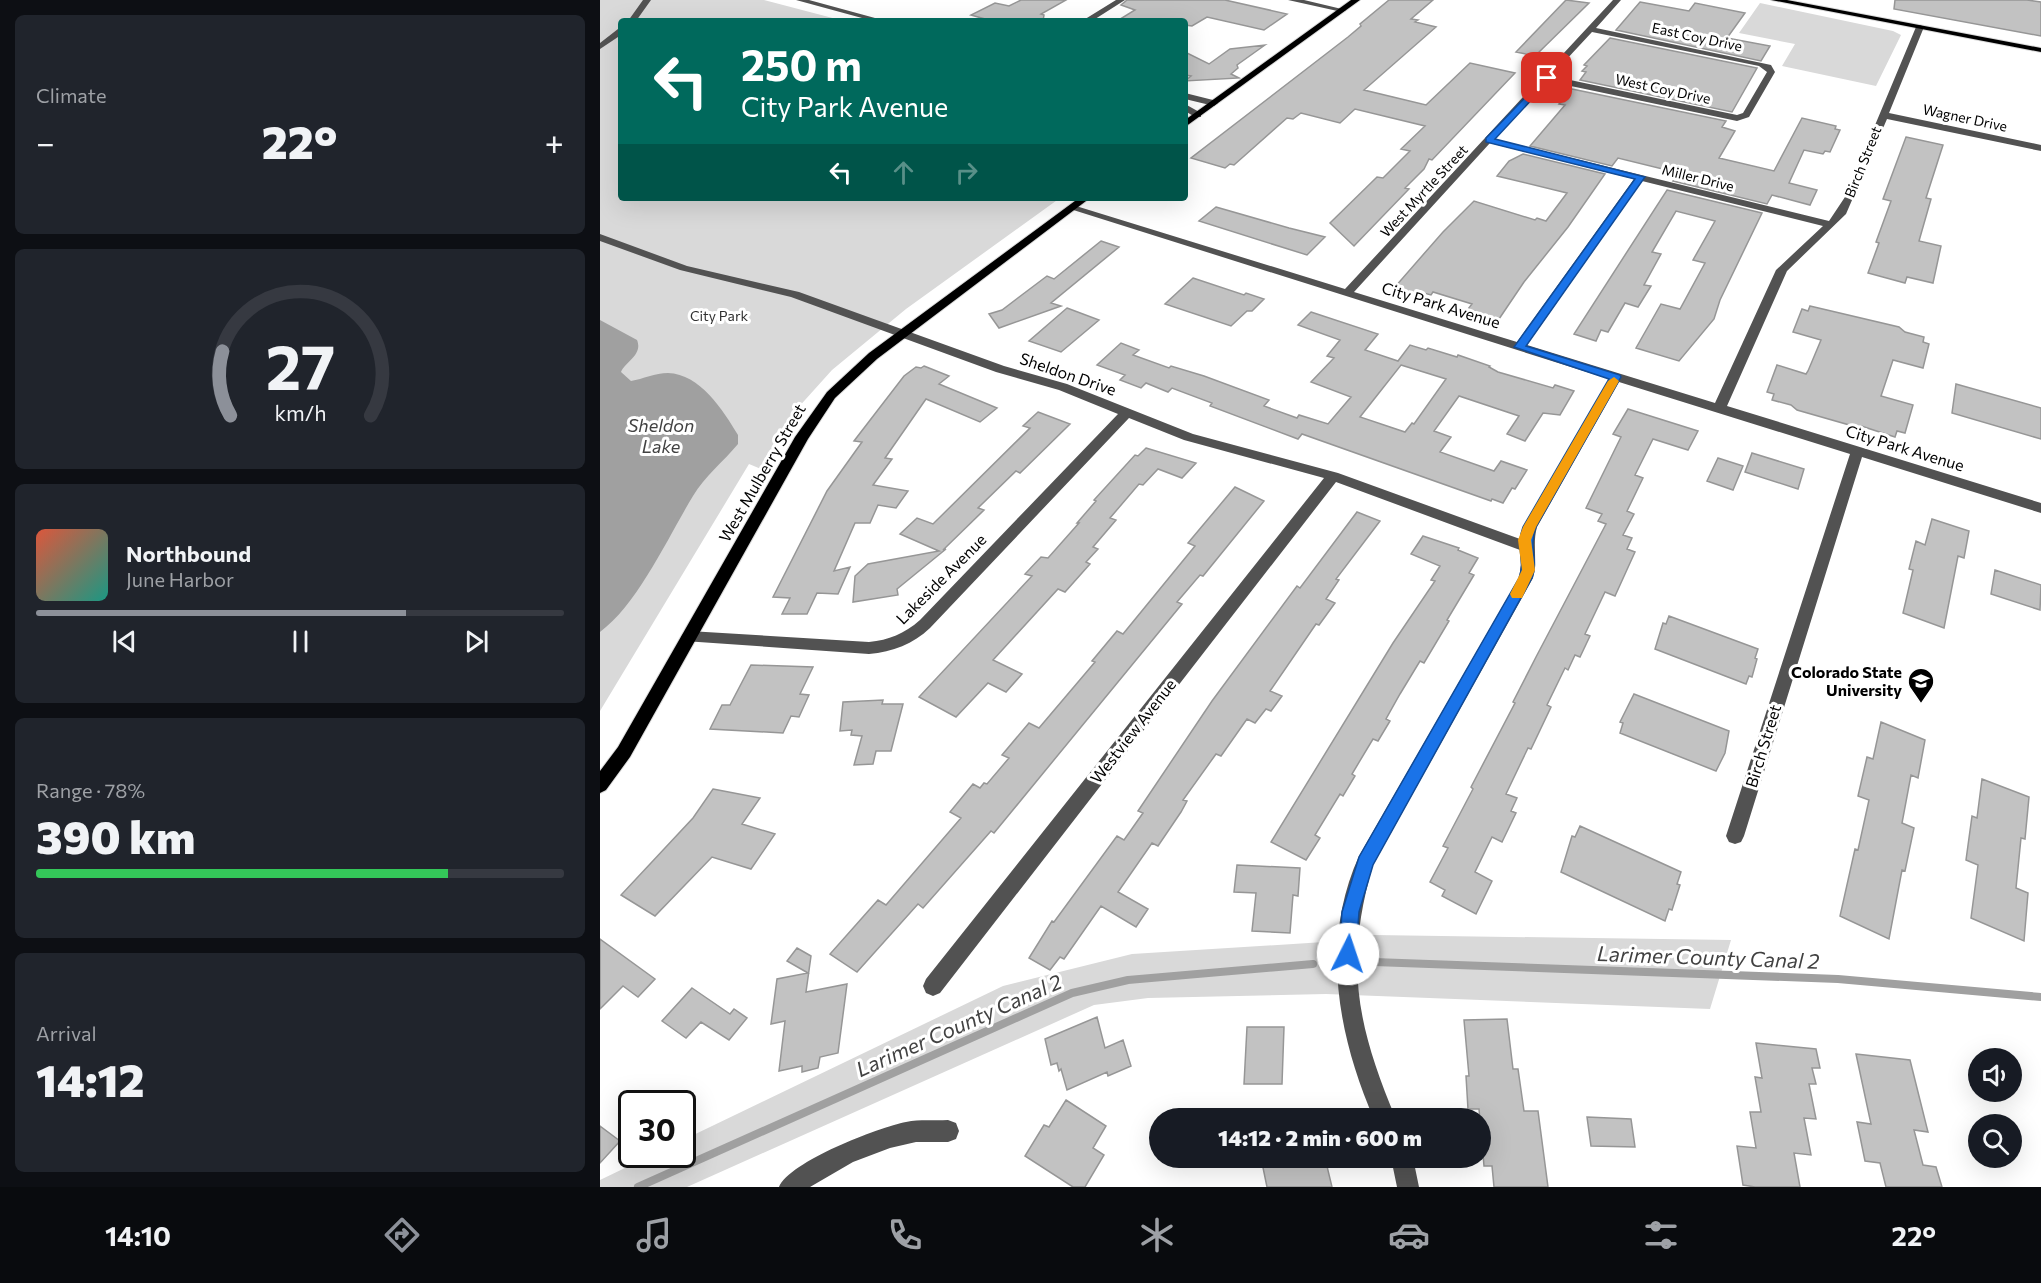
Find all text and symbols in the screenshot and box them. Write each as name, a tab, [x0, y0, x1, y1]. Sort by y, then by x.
street label: East Coy Drive	[1650, 19, 1744, 54]
text: 250 m	[741, 38, 862, 90]
icon: left	[642, 42, 720, 120]
pin	[1521, 52, 1572, 103]
icon: arrive	[1530, 61, 1563, 94]
street label: West Coy Drive	[1614, 70, 1712, 107]
text: Climate	[36, 83, 106, 107]
text: City Park Avenue	[741, 90, 948, 123]
street label: Wagner Drive	[1921, 100, 2009, 135]
text: 22°	[262, 113, 338, 168]
text: −	[36, 121, 55, 162]
text: +	[545, 121, 564, 162]
street label: Birch Street	[1841, 124, 1885, 200]
street label: West Myrtle Street	[1376, 141, 1471, 240]
icon: left	[824, 156, 857, 189]
icon: ahead	[887, 156, 920, 189]
icon: right	[950, 156, 983, 189]
street label: Miller Drive	[1660, 160, 1736, 195]
street label: City Park Avenue	[1380, 277, 1503, 332]
park label: City Park	[690, 307, 748, 324]
text: 27	[265, 327, 335, 403]
street label: Sheldon Drive	[1017, 348, 1119, 399]
text: km/h	[274, 400, 326, 426]
street label: West Mulberry Street	[714, 400, 809, 545]
water label: Sheldon Lake	[628, 414, 694, 457]
street label: City Park Avenue	[1844, 420, 1967, 475]
street label: Lakeside Avenue	[892, 530, 990, 628]
text: Northbound	[126, 540, 251, 567]
text: June Harbor	[126, 567, 234, 591]
icon: previous	[108, 625, 141, 658]
icon: pause	[284, 625, 317, 658]
icon: next	[460, 625, 493, 658]
place label: Colorado State University	[1791, 662, 1902, 699]
school or university icon: Colorado State University	[1906, 666, 1936, 704]
street label: Westview Avenue	[1086, 675, 1179, 787]
street label: Birch Street	[1741, 702, 1784, 790]
text: Range · 78%	[36, 778, 145, 802]
text: 390 km	[36, 808, 195, 863]
position arrow	[1316, 922, 1380, 986]
water label: Larimer County Canal 2	[1597, 940, 1820, 973]
water label: Larimer County Canal 2	[852, 968, 1065, 1081]
text: Arrival	[36, 1021, 97, 1045]
map controls	[1968, 1048, 2022, 1168]
button: sound	[1968, 1048, 2022, 1102]
text: 14:12	[36, 1051, 145, 1106]
speed limit sign: 30	[618, 1090, 696, 1168]
button: search	[1968, 1114, 2022, 1168]
text: 14:12 · 2 min · 600 m	[1218, 1124, 1422, 1151]
icon: directions	[381, 1214, 423, 1256]
icon: music	[633, 1214, 675, 1256]
icon: phone	[884, 1214, 926, 1256]
icon: climate	[1136, 1214, 1178, 1256]
icon: car	[1388, 1214, 1430, 1256]
icon: filters	[1640, 1214, 1682, 1256]
text: 14:10	[105, 1219, 171, 1252]
text: 22°	[1892, 1219, 1936, 1252]

